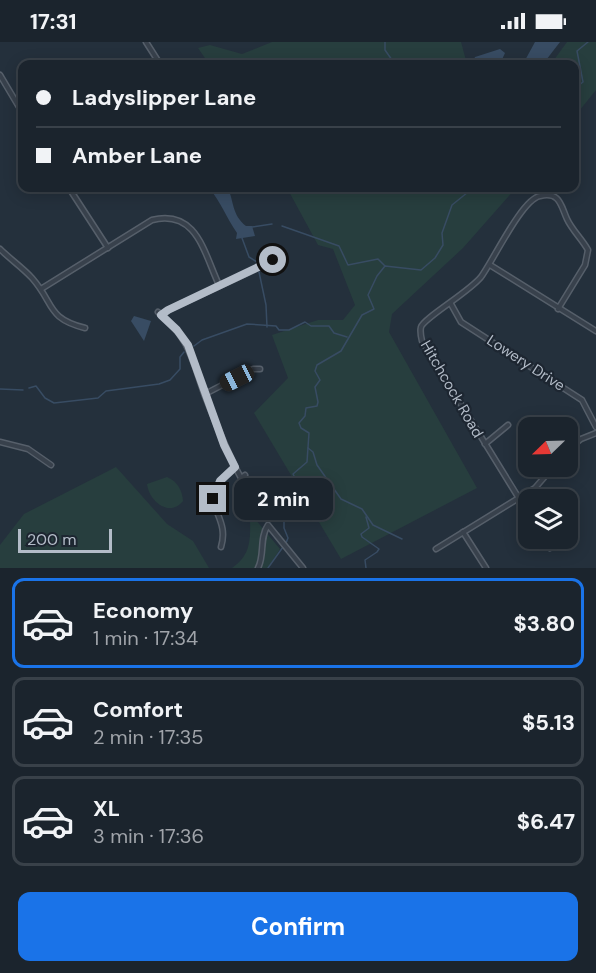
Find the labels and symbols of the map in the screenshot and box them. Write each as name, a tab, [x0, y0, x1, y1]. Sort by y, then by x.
route start	[259, 246, 286, 273]
street label: Lowery Drive	[483, 330, 569, 396]
street label: Hitchcock Road	[416, 337, 488, 441]
car	[217, 362, 257, 394]
north arrow	[518, 417, 578, 477]
callout: 2 min	[234, 478, 333, 520]
route end	[199, 485, 226, 512]
scale bar	[18, 526, 112, 553]

